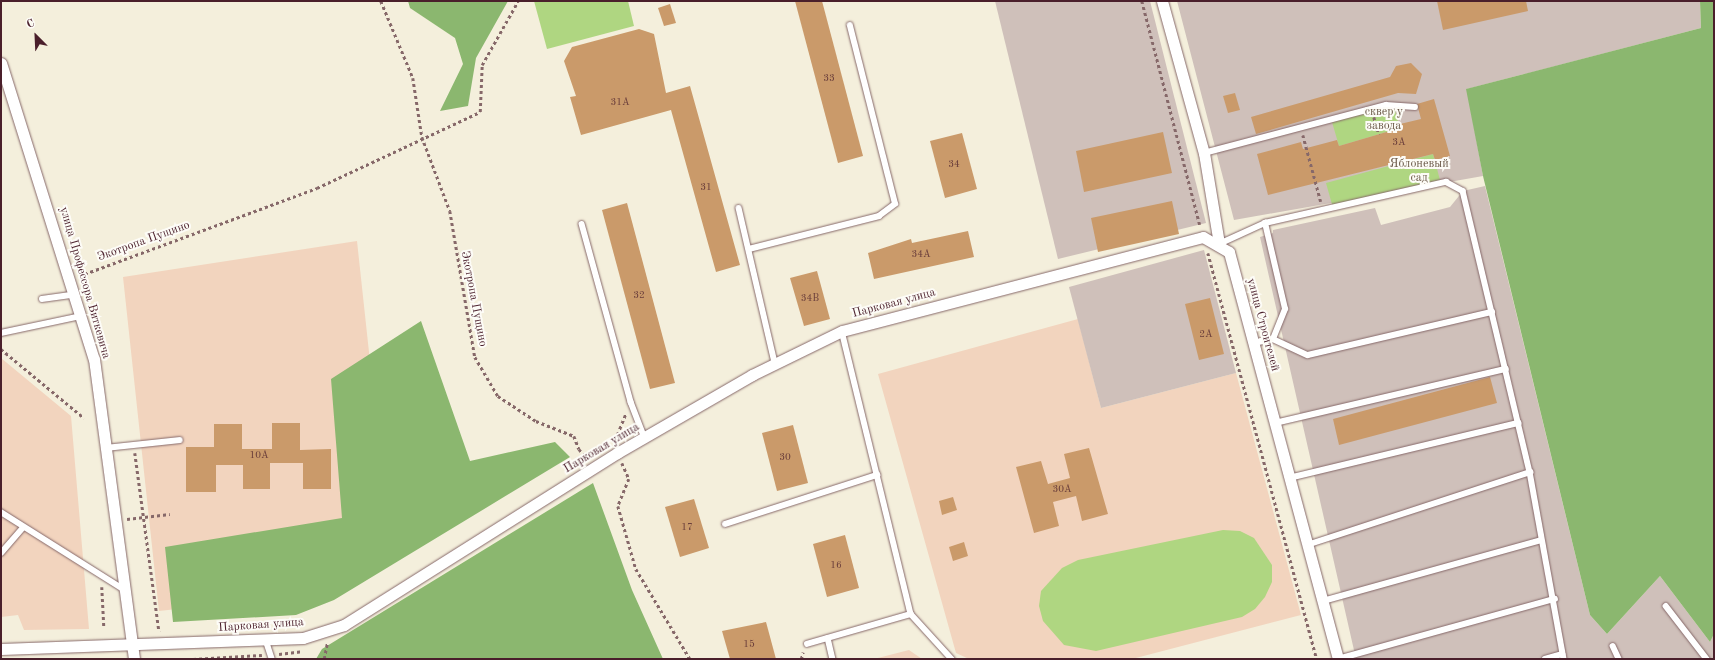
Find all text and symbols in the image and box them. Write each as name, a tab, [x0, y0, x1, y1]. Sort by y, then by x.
north arrow	[16, 16, 56, 56]
text: С	[25, 18, 36, 31]
house number: 33	[823, 73, 835, 85]
house number: 31А	[610, 97, 630, 109]
park label: сквер у завода	[1365, 106, 1403, 134]
house number: 3А	[1392, 137, 1406, 149]
park label: Яблоневый сад	[1389, 158, 1449, 186]
house number: 34	[948, 159, 960, 171]
house number: 31	[700, 182, 712, 194]
street label: улица Профессора Виткевича	[55, 205, 113, 361]
street label: Экотропа Пущино	[96, 219, 192, 265]
house number: 34А	[911, 249, 931, 261]
street label: Экотропа Пущино	[457, 250, 489, 348]
street label: улица Строителей	[1243, 277, 1281, 373]
street label: Парковая улица	[851, 286, 937, 322]
house number: 32	[633, 290, 645, 302]
house number: 34В	[801, 293, 819, 305]
house number: 2А	[1199, 329, 1213, 341]
street label: Парковая улица	[562, 421, 642, 477]
house number: 10А	[249, 450, 269, 462]
house number: 30	[779, 452, 791, 464]
house number: 30А	[1052, 484, 1072, 496]
house number: 17	[681, 522, 693, 534]
house number: 16	[830, 560, 842, 572]
street label: Парковая улица	[218, 616, 304, 636]
house number: 15	[743, 639, 755, 651]

